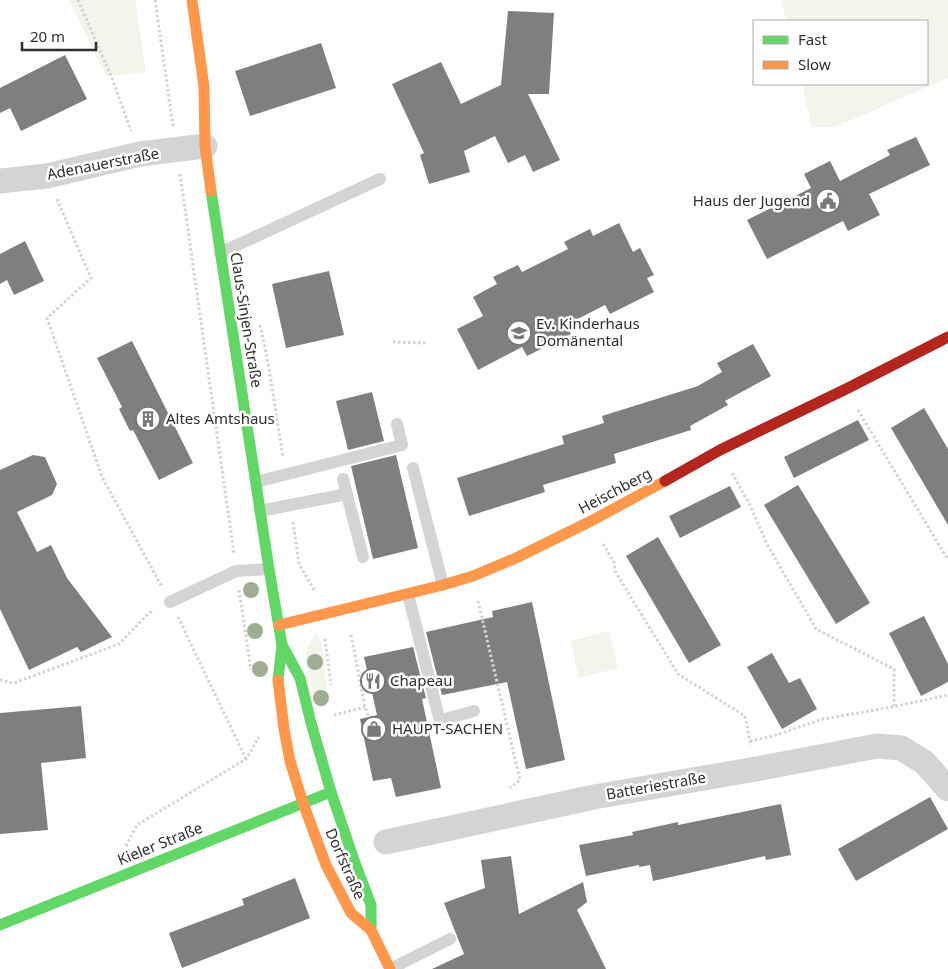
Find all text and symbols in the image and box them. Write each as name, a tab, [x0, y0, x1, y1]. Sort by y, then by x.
scale bar	[22, 20, 96, 52]
legend	[753, 20, 928, 85]
text: 20 m	[30, 26, 65, 46]
text: Fast	[798, 29, 827, 49]
text: Slow	[798, 54, 831, 74]
street label: Adenauerstraße	[45, 142, 161, 184]
public building icon: Haus der Jugend	[815, 188, 841, 214]
place label: Haus der Jugend	[693, 190, 810, 210]
street label: Claus-Sinjen-Straße	[226, 251, 268, 389]
place label: Ev. Kinderhaus Domänental	[536, 313, 640, 350]
school or university icon: Ev. Kinderhaus Domänental	[506, 320, 532, 346]
building icon: Altes Amtshaus	[135, 406, 161, 432]
place label: Altes Amtshaus	[166, 408, 275, 428]
street label: Heischberg	[574, 462, 655, 518]
restaurant icon: Chapeau	[360, 668, 386, 694]
place label: Chapeau	[390, 670, 453, 690]
shop icon: HAUPT-SACHEN	[361, 716, 387, 742]
place label: HAUPT-SACHEN	[392, 718, 503, 738]
street label: Batteriestraße	[604, 766, 707, 804]
street label: Kieler Straße	[114, 817, 205, 869]
street label: Dorfstraße	[321, 825, 371, 902]

